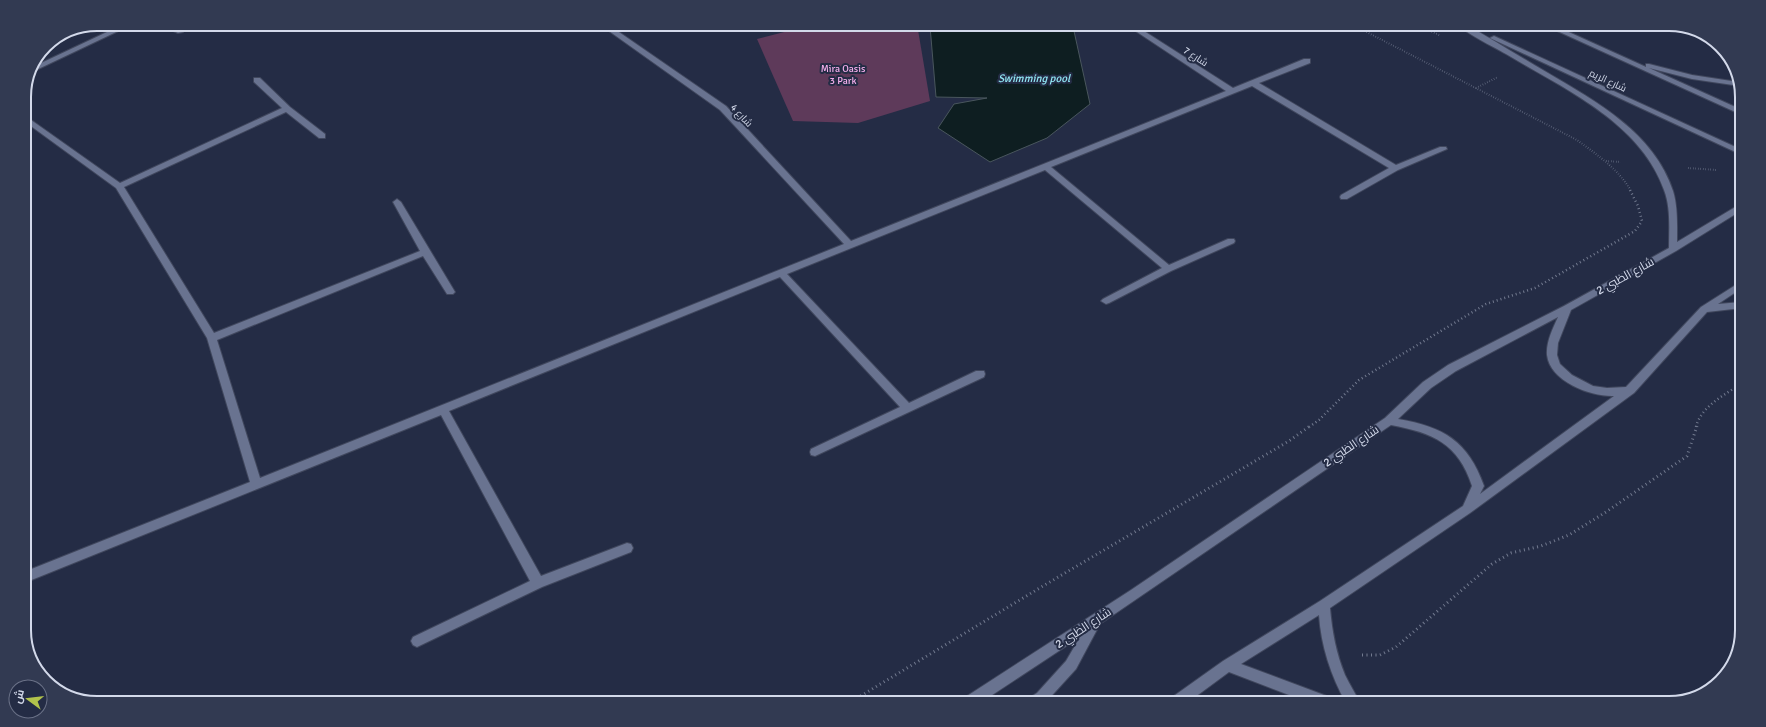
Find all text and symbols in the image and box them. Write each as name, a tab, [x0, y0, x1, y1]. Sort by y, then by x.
street label: شارع 7	[1181, 44, 1210, 69]
park label: Mira Oasis 3 Park	[821, 63, 866, 87]
street label: شارع الريم	[1586, 67, 1628, 96]
water label: Swimming pool	[998, 72, 1071, 85]
street label: شارع 4	[728, 102, 755, 130]
street label: شارع الظبي 2	[1594, 254, 1658, 300]
street label: شارع الظبي 2	[1321, 422, 1383, 472]
street label: شارع الظبي 2	[1052, 605, 1115, 654]
north arrow	[8, 679, 48, 719]
text: ش	[11, 688, 27, 705]

